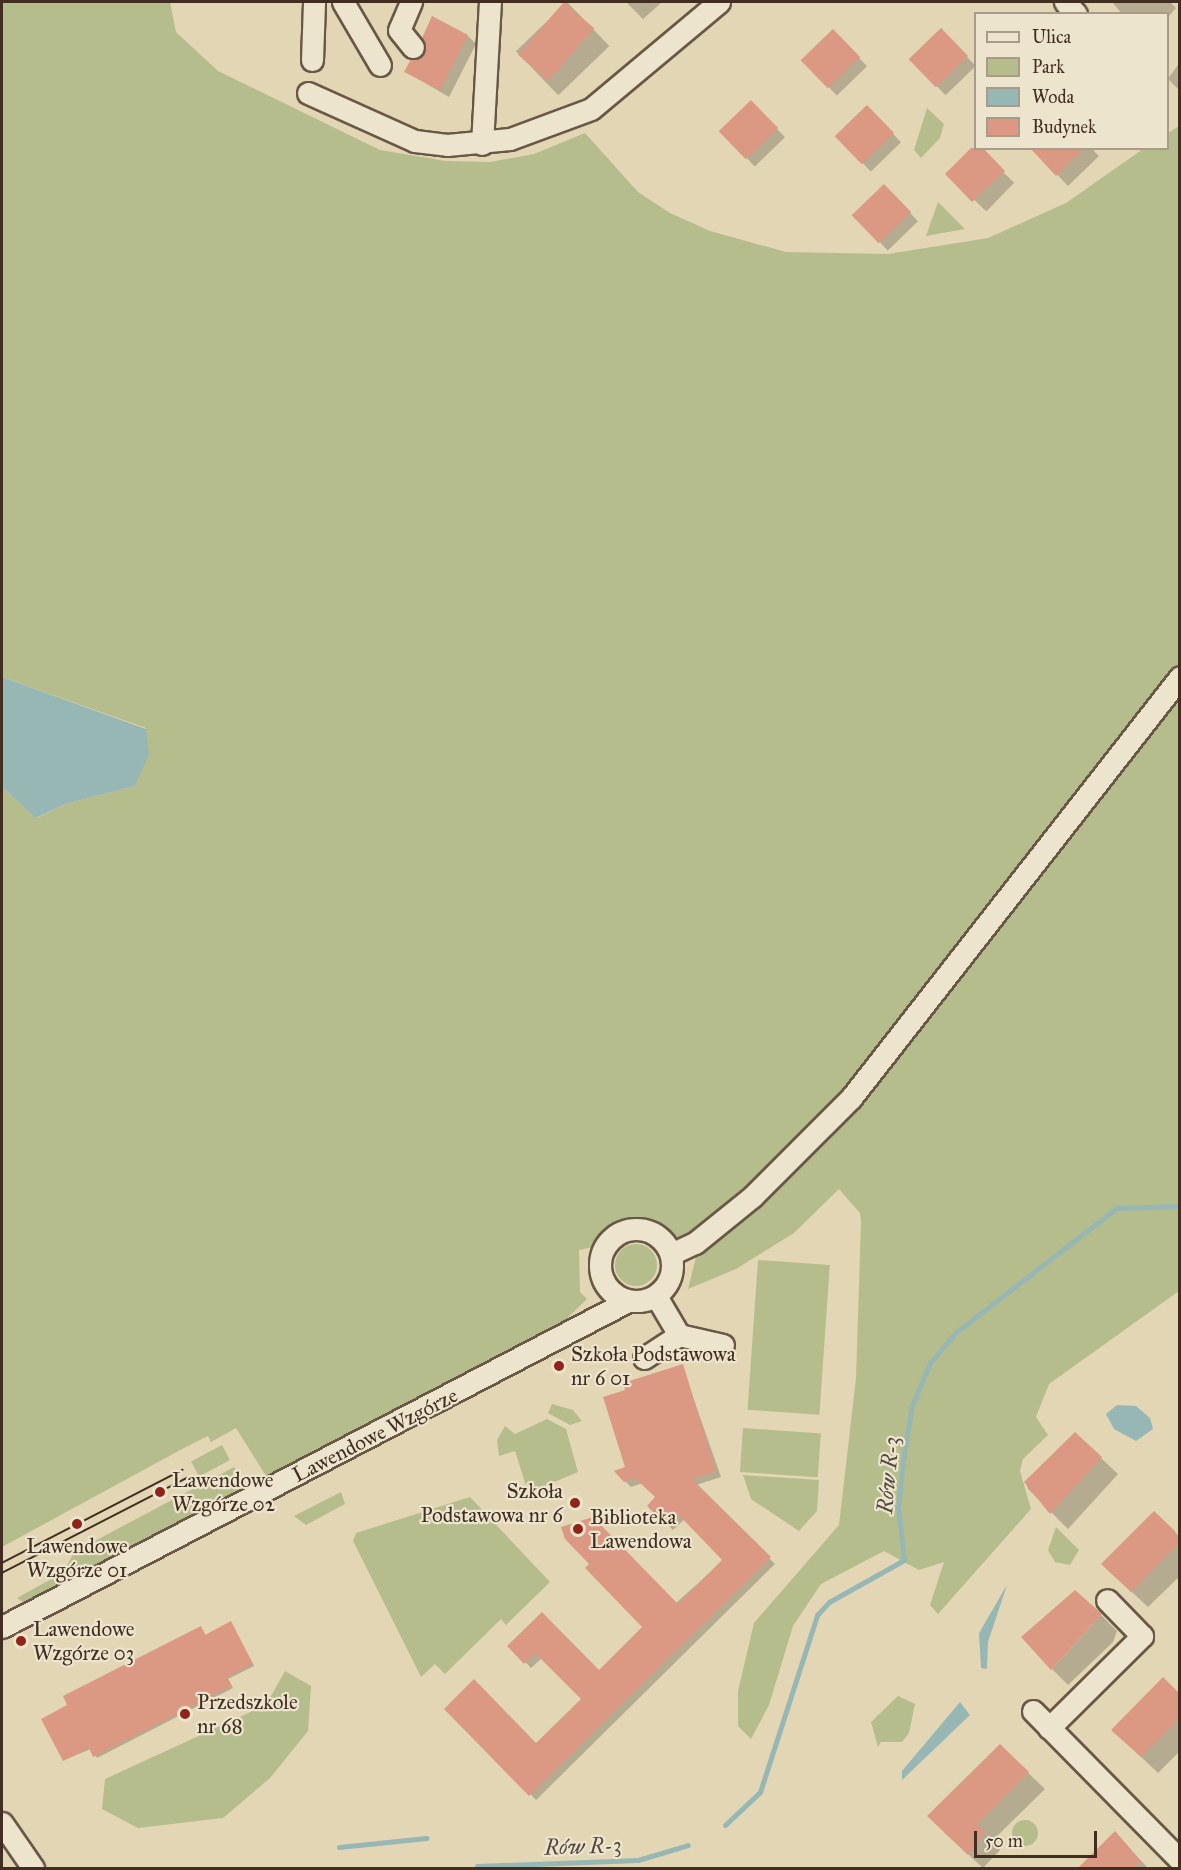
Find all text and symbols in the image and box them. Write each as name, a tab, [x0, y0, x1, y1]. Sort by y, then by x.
legend	[974, 12, 1169, 150]
text: Ulica	[1032, 26, 1071, 48]
text: Park	[1032, 56, 1065, 78]
text: Woda	[1032, 86, 1074, 108]
text: Budynek	[1032, 116, 1096, 138]
place label: Szkoła Podstawowa nr 6 01	[571, 1341, 736, 1391]
marker: Szkoła Podstawowa nr 6 01	[552, 1359, 566, 1373]
street label: Lawendowe Wzgórze	[288, 1382, 462, 1488]
water label: Rów R-3	[871, 1435, 905, 1515]
place label: Lawendowe Wzgórze 02	[172, 1467, 275, 1517]
place label: Szkoła Podstawowa nr 6	[420, 1478, 563, 1528]
marker: Lawendowe Wzgórze 02	[153, 1485, 167, 1499]
marker: Szkoła Podstawowa nr 6	[568, 1496, 582, 1510]
place label: Biblioteka Lawendowa	[590, 1504, 692, 1554]
marker: Lawendowe Wzgórze 01	[70, 1517, 84, 1531]
marker: Biblioteka Lawendowa	[571, 1522, 585, 1536]
place label: Lawendowe Wzgórze 01	[26, 1533, 128, 1583]
place label: Lawendowe Wzgórze 03	[33, 1616, 134, 1666]
marker: Lawendowe Wzgórze 03	[14, 1634, 28, 1648]
place label: Przedszkole nr 68	[197, 1689, 298, 1739]
marker: Przedszkole nr 68	[178, 1707, 192, 1721]
scale bar	[977, 1819, 1100, 1857]
text: 50 m	[985, 1830, 1023, 1852]
water label: Rów R-3	[544, 1831, 622, 1861]

